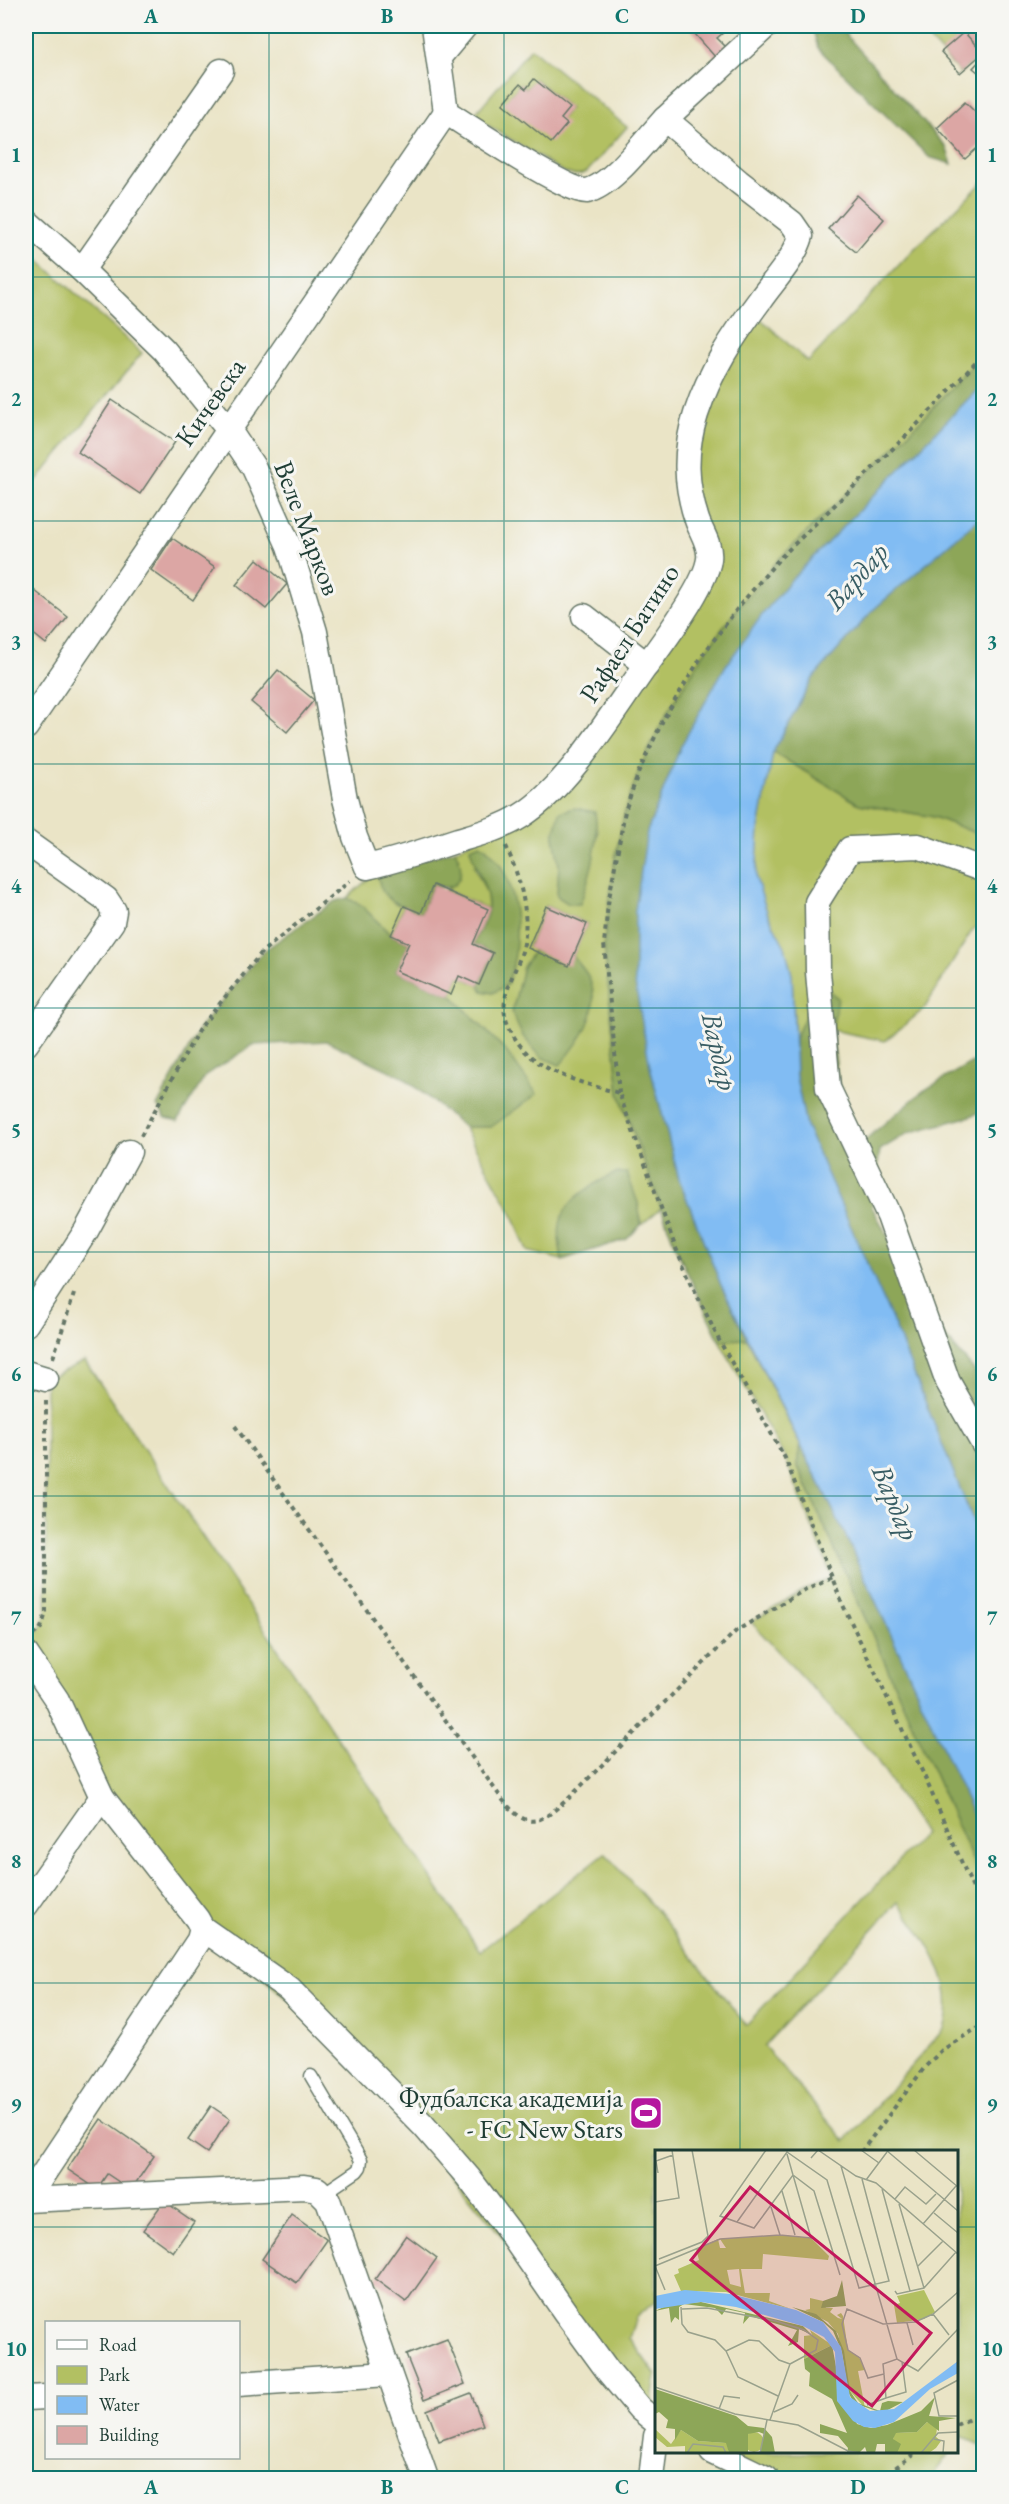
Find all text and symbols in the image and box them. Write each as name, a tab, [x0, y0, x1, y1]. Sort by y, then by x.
text: A	[143, 3, 159, 29]
text: B	[381, 3, 393, 29]
text: C	[615, 3, 629, 29]
text: D	[850, 3, 866, 29]
text: 1	[11, 142, 21, 168]
text: 1	[987, 142, 997, 168]
street label: Кичевска	[167, 351, 253, 453]
text: 2	[11, 386, 22, 412]
text: 2	[987, 386, 998, 412]
street label: Веле Марков	[266, 456, 350, 600]
water label: Вардар	[816, 534, 896, 618]
street label: Рафаел Батино	[571, 557, 687, 709]
text: 3	[11, 629, 21, 655]
text: 3	[987, 629, 997, 655]
text: 4	[11, 873, 22, 899]
text: 4	[987, 873, 998, 899]
water label: Вардар	[693, 1008, 747, 1094]
text: 5	[11, 1117, 21, 1143]
text: 5	[987, 1117, 997, 1143]
text: 6	[11, 1361, 22, 1387]
text: 6	[987, 1361, 998, 1387]
water label: Вардар	[864, 1458, 928, 1546]
text: 7	[11, 1605, 22, 1631]
text: 7	[987, 1605, 998, 1631]
text: 8	[11, 1848, 21, 1874]
text: 8	[987, 1848, 997, 1874]
place label: Фудбалска академија - FC New Stars	[399, 2080, 623, 2146]
text: 9	[11, 2092, 22, 2118]
text: 9	[987, 2092, 998, 2118]
sports icon: Фудбалска академија - FC New Stars	[628, 2095, 664, 2131]
inset map	[655, 2150, 958, 2453]
legend	[45, 2321, 240, 2459]
text: Road	[99, 2333, 138, 2356]
text: 10	[5, 2336, 27, 2362]
text: 10	[981, 2336, 1003, 2362]
text: Park	[99, 2363, 130, 2386]
text: Water	[99, 2393, 140, 2416]
text: Building	[99, 2423, 159, 2446]
text: A	[143, 2474, 159, 2500]
text: B	[381, 2474, 393, 2500]
text: C	[615, 2474, 629, 2500]
text: D	[850, 2474, 866, 2500]

